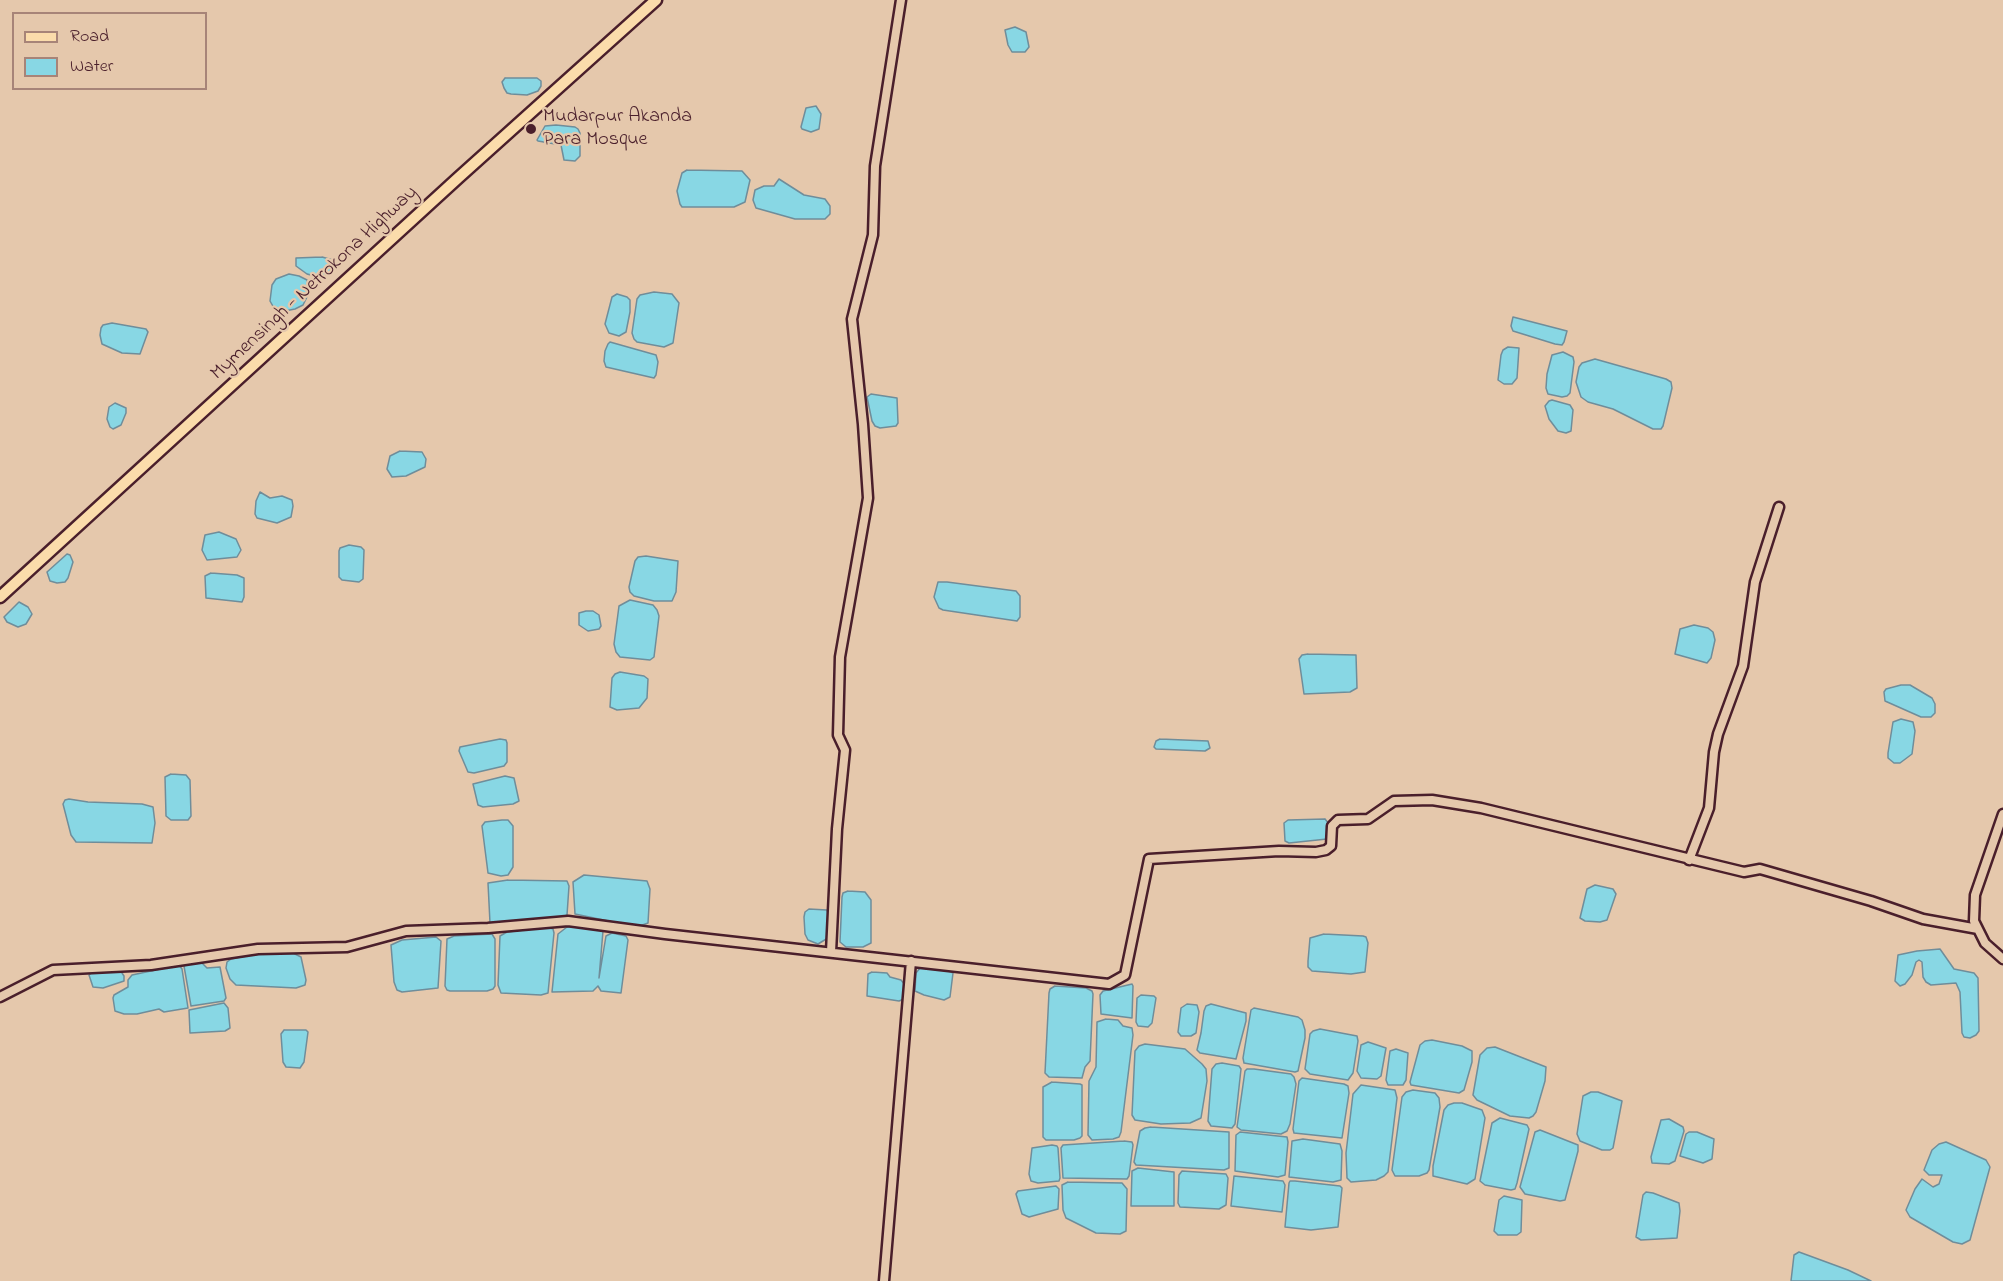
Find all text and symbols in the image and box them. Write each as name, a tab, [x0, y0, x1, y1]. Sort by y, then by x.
legend	[12, 12, 207, 90]
text: Road	[70, 24, 109, 50]
text: Water	[70, 54, 113, 80]
place label: Mudarpur Akanda Para Mosque	[543, 106, 692, 153]
marker: Mudarpur Akanda Para Mosque	[524, 122, 538, 136]
street label: Mymensingh - Netrokona Highway	[206, 182, 424, 386]

